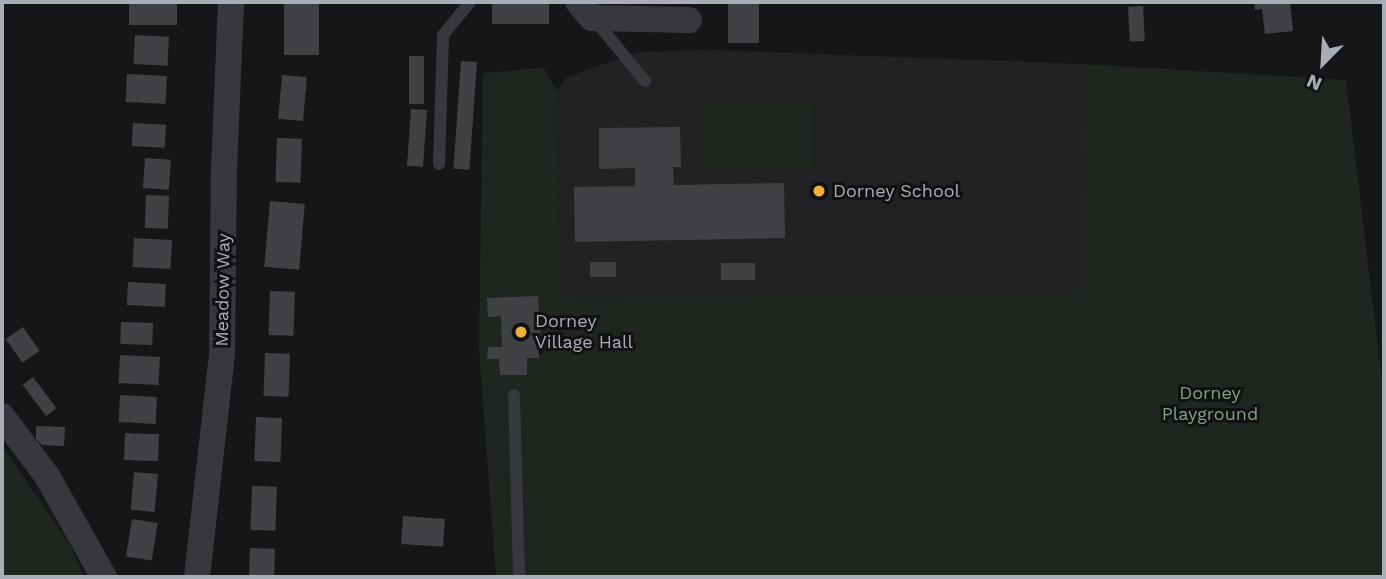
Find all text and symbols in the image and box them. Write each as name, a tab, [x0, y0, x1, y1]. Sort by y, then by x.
north arrow	[1288, 28, 1358, 98]
text: N	[1303, 69, 1325, 96]
place label: Dorney School	[833, 180, 961, 202]
marker: Dorney School	[811, 183, 827, 199]
street label: Meadow Way	[211, 233, 235, 347]
place label: Dorney Village Hall	[535, 311, 633, 354]
marker: Dorney Village Hall	[513, 324, 529, 340]
park label: Dorney Playground	[1162, 383, 1258, 426]

